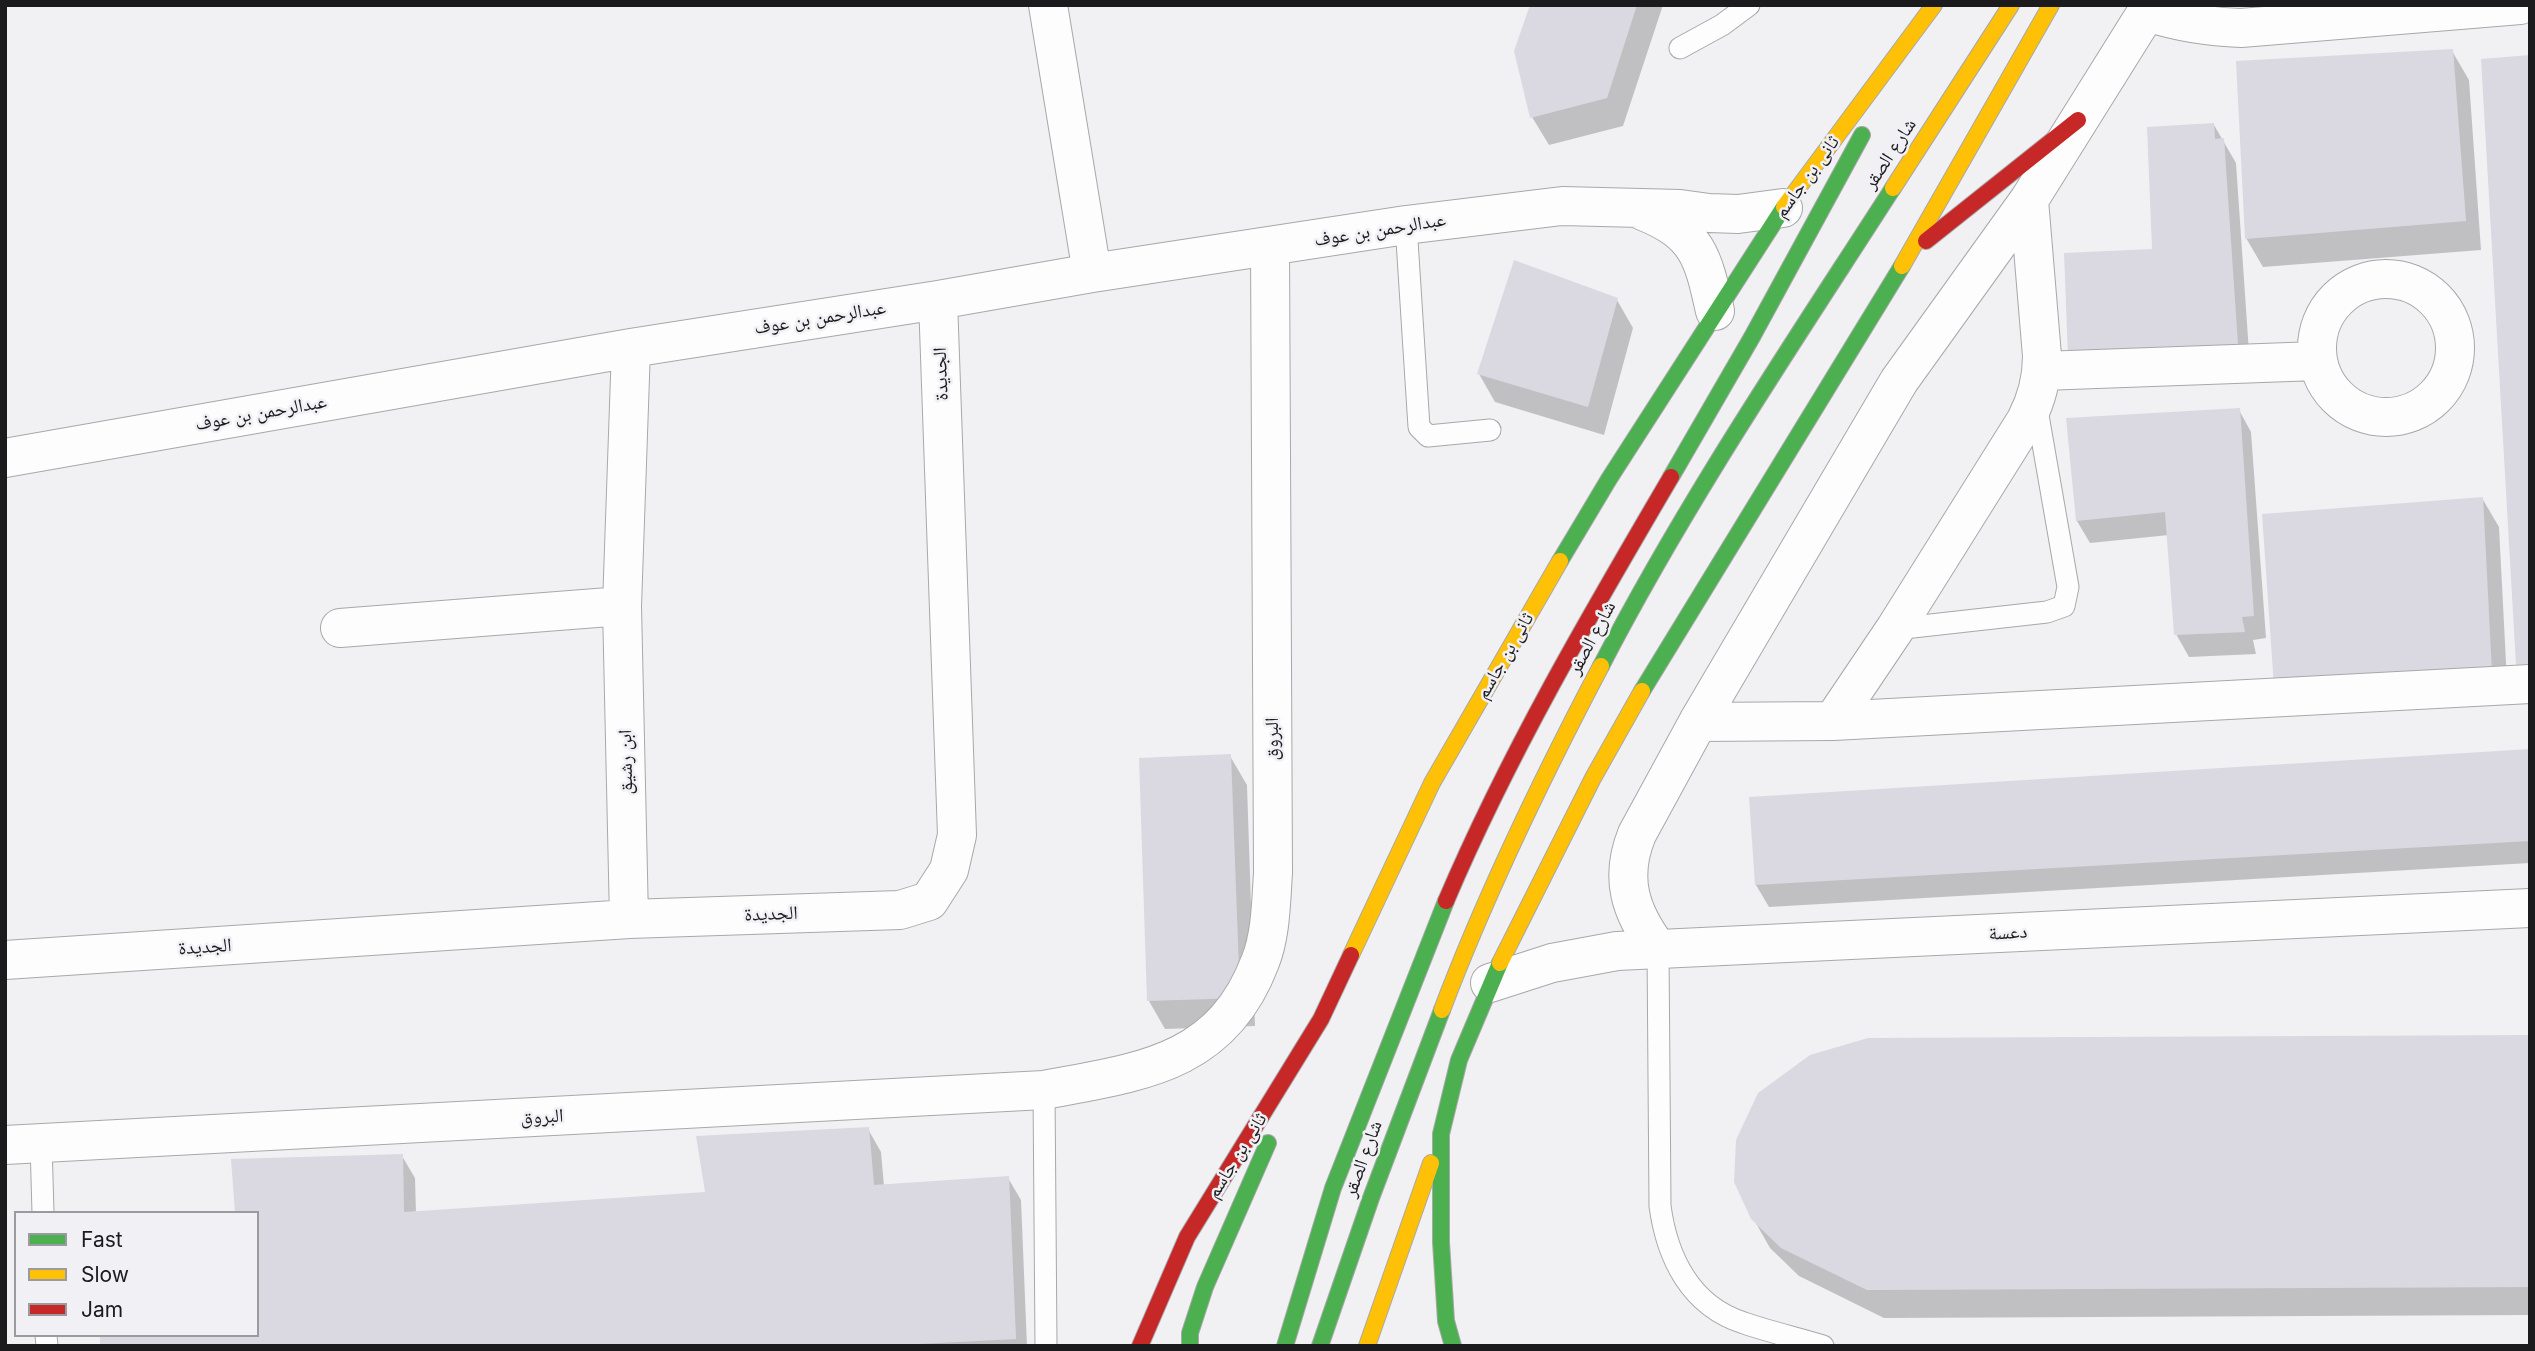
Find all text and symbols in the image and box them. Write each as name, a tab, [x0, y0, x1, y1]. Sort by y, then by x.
street label: شارع الصقر	[1859, 114, 1921, 194]
street label: ثانى بن جاسم	[1770, 131, 1844, 223]
street label: عبدالرحمن بن عوف	[1313, 208, 1447, 252]
street label: عبدالرحمن بن عوف	[753, 296, 887, 340]
street label: الجديدة	[929, 347, 953, 401]
street label: عبدالرحمن بن عوف	[194, 390, 328, 436]
street label: شارع الصقر	[1563, 597, 1621, 679]
street label: ثانى بن جاسم	[1471, 609, 1539, 703]
street label: البروق	[1261, 718, 1283, 760]
street label: ابن رشيق	[614, 729, 638, 795]
street label: الجديدة	[744, 902, 798, 926]
street label: دعسة	[1988, 921, 2028, 945]
street label: الجديدة	[178, 934, 232, 960]
street label: البروق	[520, 1104, 564, 1130]
street label: ثانى بن جاسم	[1202, 1109, 1272, 1203]
street label: شارع الصقر	[1339, 1118, 1387, 1200]
legend	[14, 1211, 259, 1337]
text: Fast	[81, 1227, 123, 1252]
text: Slow	[81, 1262, 129, 1287]
text: Jam	[81, 1297, 123, 1322]

